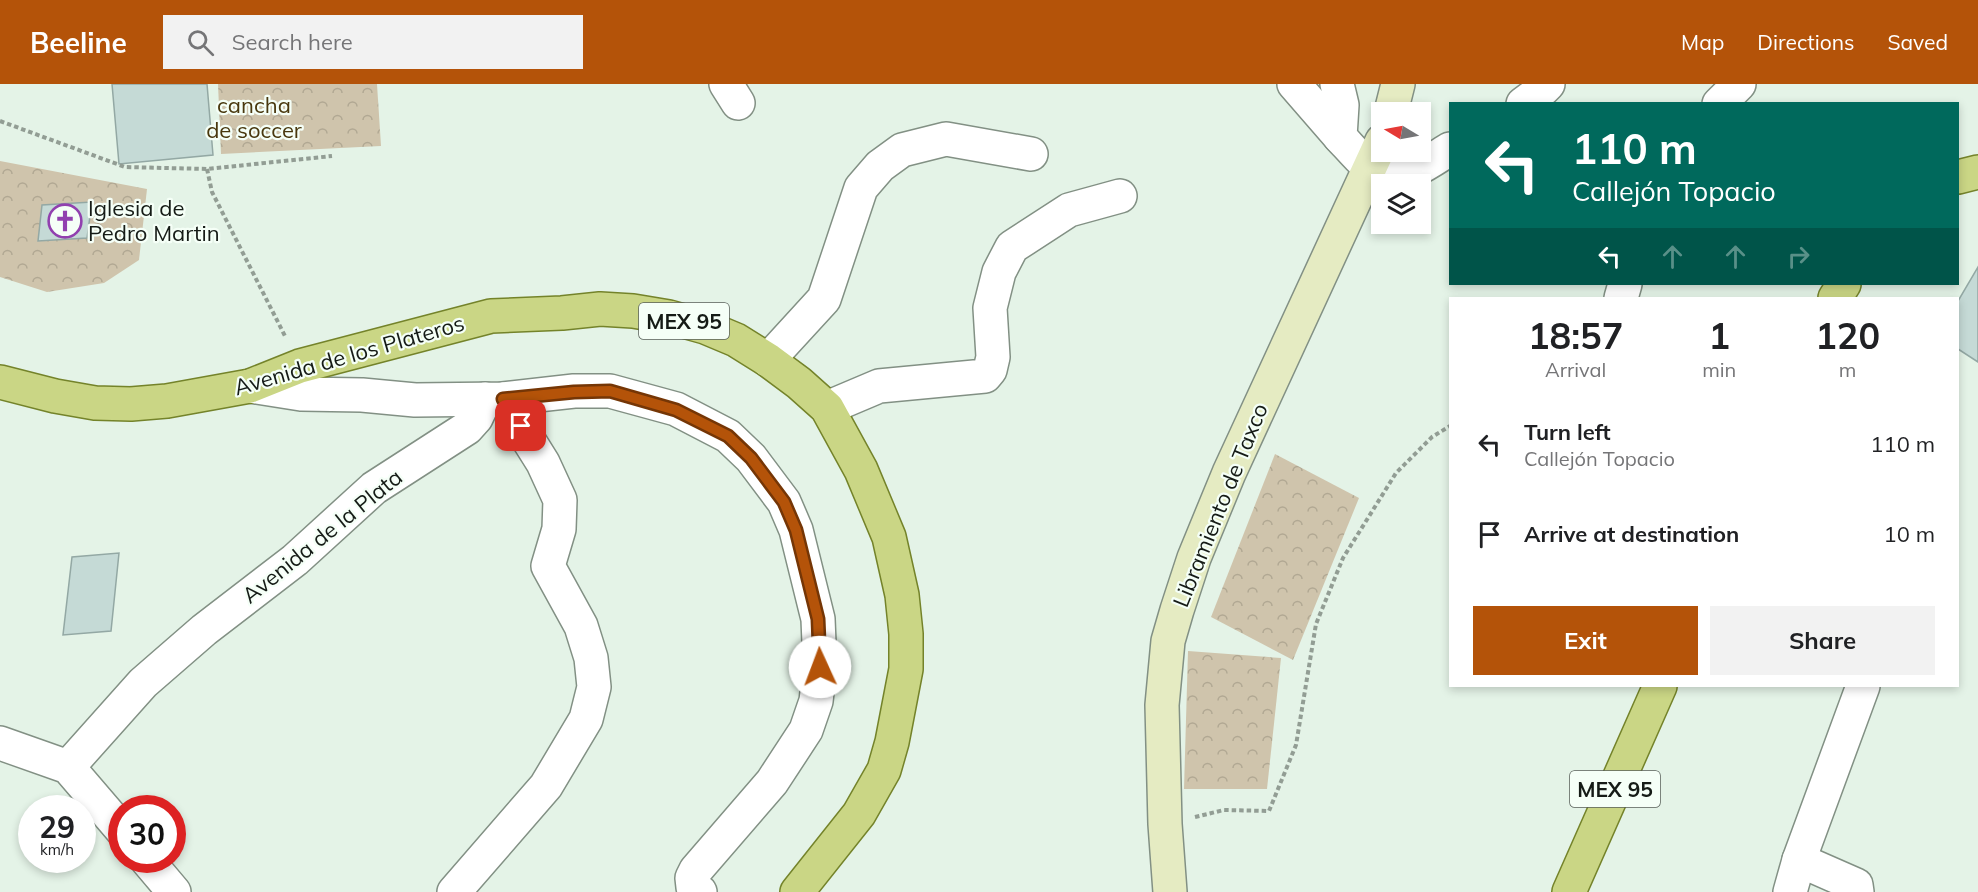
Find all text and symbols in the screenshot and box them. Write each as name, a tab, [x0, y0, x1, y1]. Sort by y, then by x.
search box	[163, 15, 583, 69]
text: Beeline	[30, 25, 127, 60]
icon: search	[184, 26, 217, 59]
text: Search here	[232, 28, 353, 56]
text: Map	[1681, 29, 1724, 55]
text: Directions	[1757, 29, 1854, 55]
text: Saved	[1887, 29, 1948, 55]
park label: cancha de soccer	[206, 91, 302, 144]
north arrow	[1371, 102, 1431, 162]
map controls	[1371, 102, 1431, 234]
text: 110 m	[1572, 122, 1697, 175]
icon: left	[1473, 126, 1551, 204]
button: layers	[1371, 174, 1431, 234]
text: Callejón Topacio	[1572, 174, 1776, 208]
place label: Iglesia de Pedro Martin	[88, 194, 220, 247]
church icon: Iglesia de Pedro Martin	[47, 203, 83, 239]
icon: left	[1593, 240, 1626, 273]
icon: ahead	[1656, 240, 1689, 273]
icon: ahead	[1719, 240, 1752, 273]
icon: right	[1782, 240, 1815, 273]
road number: MEX 95	[639, 303, 729, 339]
street label: Avenida de los Plateros	[231, 309, 467, 401]
text: 18:57	[1528, 313, 1623, 358]
text: 1	[1708, 313, 1730, 358]
text: 120	[1815, 313, 1880, 358]
text: Arrival	[1545, 357, 1606, 382]
text: min	[1702, 357, 1736, 382]
text: m	[1839, 357, 1856, 382]
street label: Libramiento de Taxco	[1166, 399, 1274, 611]
pin	[495, 400, 546, 451]
icon: arrive	[504, 409, 537, 442]
text: Turn left	[1524, 418, 1611, 446]
icon: left	[1473, 428, 1506, 461]
text: 110 m	[1870, 430, 1935, 458]
text: Callejón Topacio	[1524, 446, 1675, 471]
street label: Avenida de la Plata	[236, 463, 408, 609]
icon: arrive	[1473, 518, 1506, 551]
text: Arrive at destination	[1524, 520, 1739, 548]
text: 10 m	[1884, 520, 1935, 548]
button: Exit	[1473, 606, 1698, 675]
button: Share	[1710, 606, 1935, 675]
position arrow	[788, 635, 852, 699]
road number: MEX 95	[1570, 771, 1660, 807]
speed limit sign: 30	[108, 795, 186, 873]
text: 29	[39, 808, 75, 846]
text: km/h	[40, 840, 74, 859]

